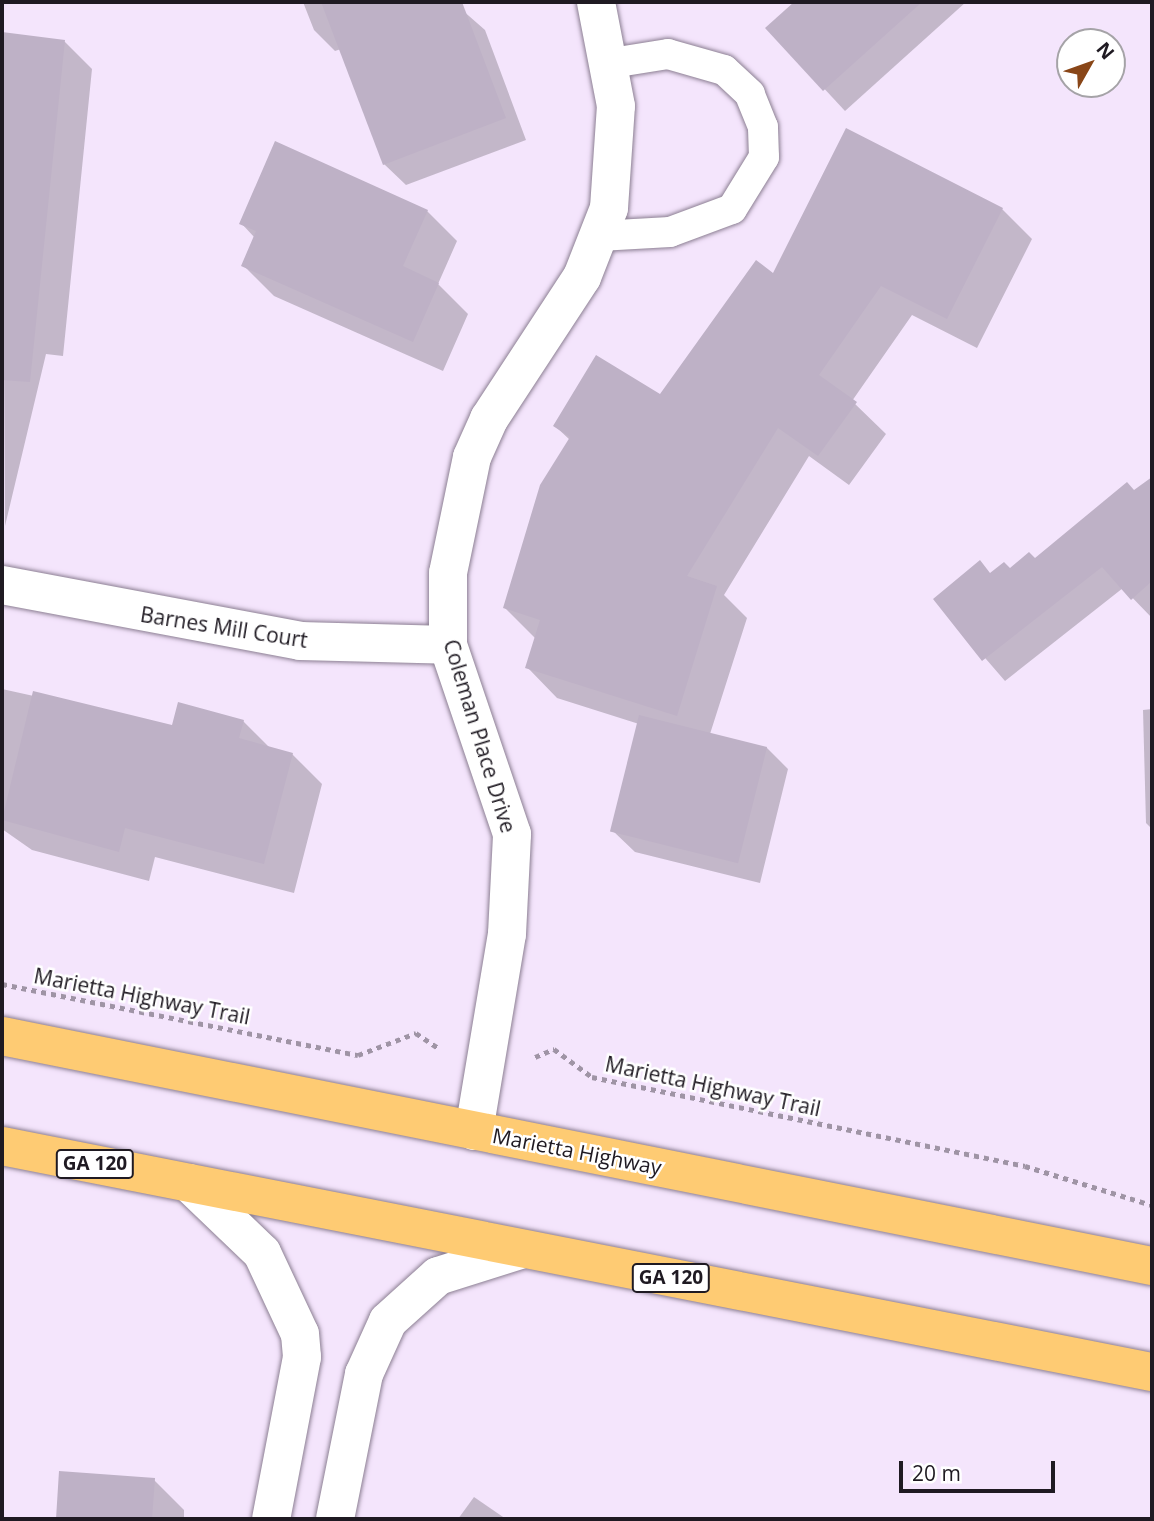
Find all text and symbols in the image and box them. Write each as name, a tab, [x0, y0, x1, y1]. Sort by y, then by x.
north arrow	[1056, 28, 1126, 98]
text: N	[1091, 37, 1120, 65]
street label: Barnes Mill Court	[139, 601, 309, 653]
street label: Coleman Place Drive	[439, 636, 521, 836]
street label: Marietta Highway Trail	[32, 963, 252, 1029]
street label: Marietta Highway Trail	[603, 1051, 823, 1121]
street label: Marietta Highway	[490, 1122, 664, 1180]
road number: GA 120	[55, 1148, 135, 1180]
road number: GA 120	[631, 1262, 711, 1294]
scale bar	[902, 1448, 1058, 1492]
text: 20 m	[912, 1459, 961, 1487]

